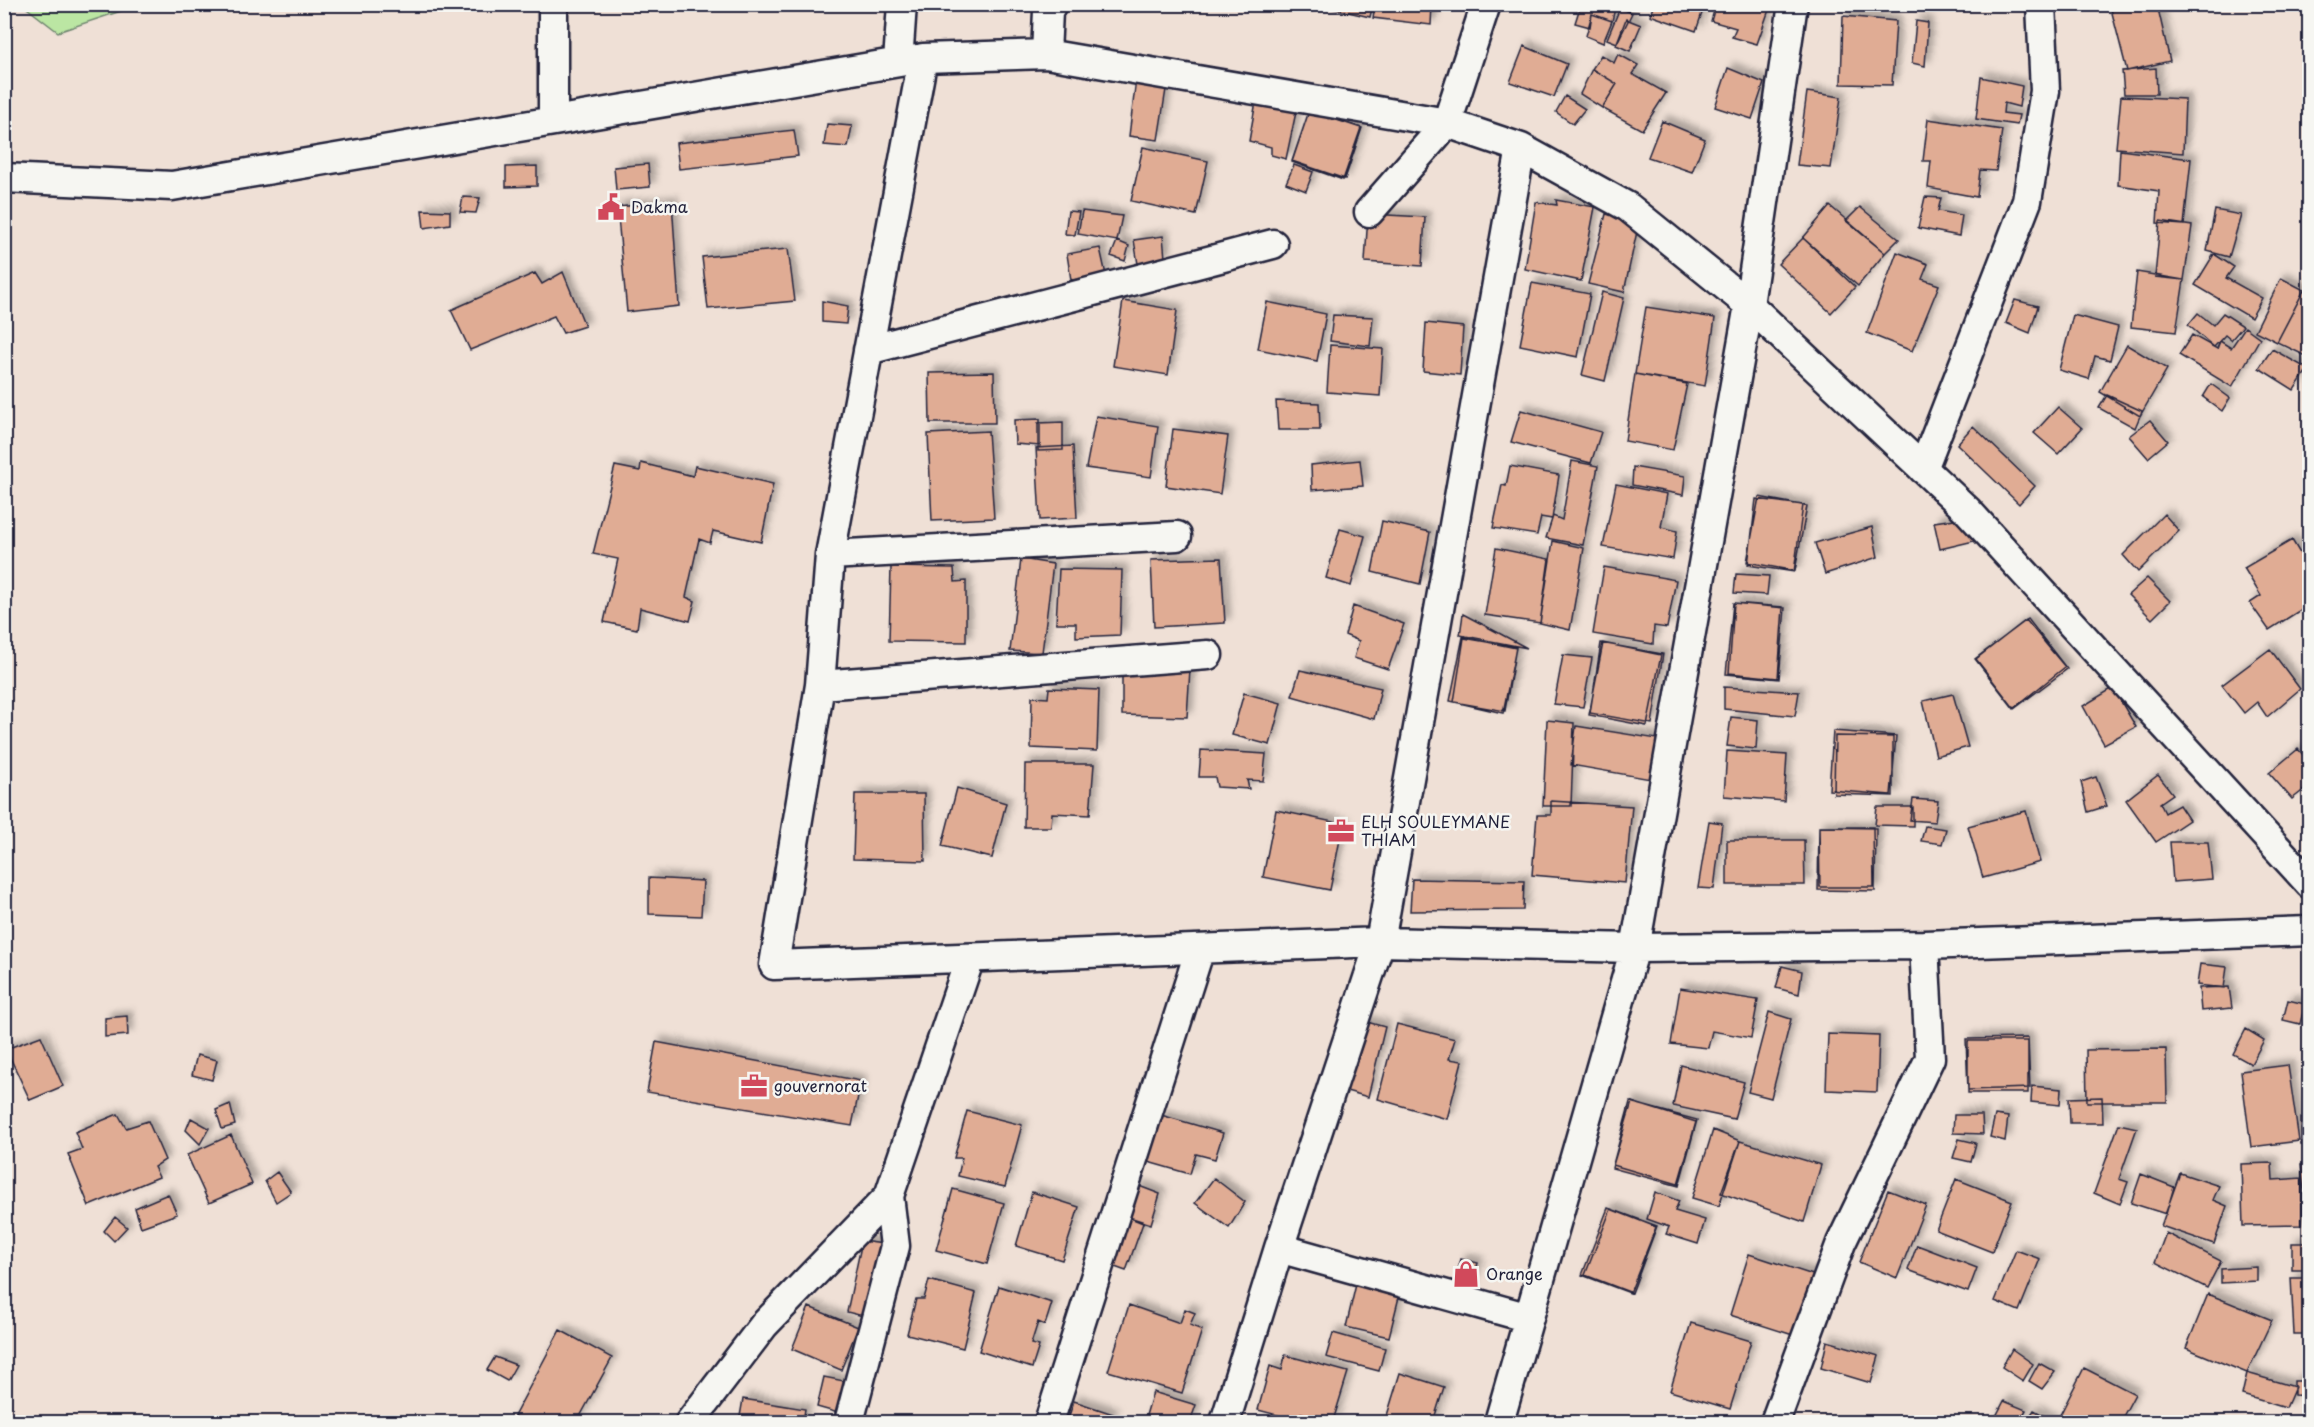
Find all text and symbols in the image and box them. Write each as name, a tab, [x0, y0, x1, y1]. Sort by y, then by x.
public building icon: Dakma	[596, 192, 626, 222]
place label: Dakma	[631, 194, 688, 218]
place label: ELH SOULEYMANE THIAM	[1361, 809, 1510, 851]
office icon: ELH SOULEYMANE THIAM	[1326, 816, 1356, 846]
office icon: gouvernorat	[739, 1071, 769, 1101]
place label: gouvernorat	[774, 1073, 867, 1097]
shop icon: Orange	[1451, 1259, 1481, 1289]
place label: Orange	[1486, 1261, 1543, 1285]

